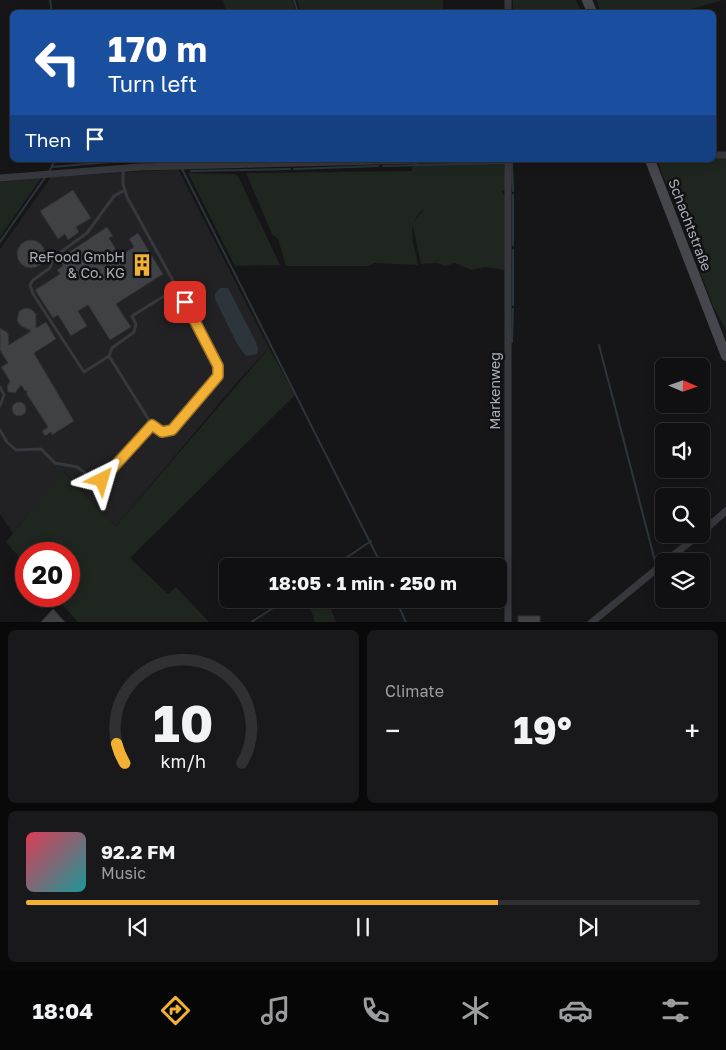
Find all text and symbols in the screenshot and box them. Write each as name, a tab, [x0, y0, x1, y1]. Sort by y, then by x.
text: 170 m	[108, 28, 207, 70]
icon: left	[25, 30, 90, 95]
text: Turn left	[108, 70, 197, 97]
icon: arrive	[81, 125, 109, 153]
text: Then	[25, 128, 71, 151]
street label: Schachtstraße	[665, 176, 716, 273]
place label: ReFood GmbH & Co. KG	[29, 248, 125, 281]
building icon: ReFood GmbH & Co. KG	[129, 252, 155, 278]
pin	[164, 281, 206, 323]
icon: arrive	[171, 288, 199, 316]
street label: Markenweg	[486, 352, 503, 430]
north arrow	[655, 358, 710, 412]
map controls	[655, 358, 710, 608]
button: sound	[655, 423, 710, 478]
position arrow	[75, 453, 127, 505]
button: search	[655, 488, 710, 543]
speed limit sign: 20	[15, 542, 80, 607]
button: layers	[655, 553, 710, 608]
text: 18:05 · 1 min · 250 m	[269, 571, 457, 594]
text: Climate	[385, 681, 444, 701]
text: 10	[153, 691, 214, 753]
text: 19°	[513, 707, 572, 752]
text: −	[385, 714, 400, 747]
text: +	[685, 714, 700, 747]
text: km/h	[161, 750, 206, 772]
text: 92.2 FM	[101, 840, 175, 863]
text: Music	[101, 863, 146, 883]
icon: previous	[124, 913, 152, 941]
icon: pause	[349, 913, 377, 941]
icon: next	[574, 913, 602, 941]
icon: directions	[158, 993, 193, 1028]
icon: music	[258, 993, 293, 1028]
icon: phone	[358, 993, 393, 1028]
icon: climate	[458, 993, 493, 1028]
icon: car	[558, 993, 593, 1028]
icon: filters	[658, 993, 693, 1028]
text: 18:04	[33, 997, 93, 1024]

